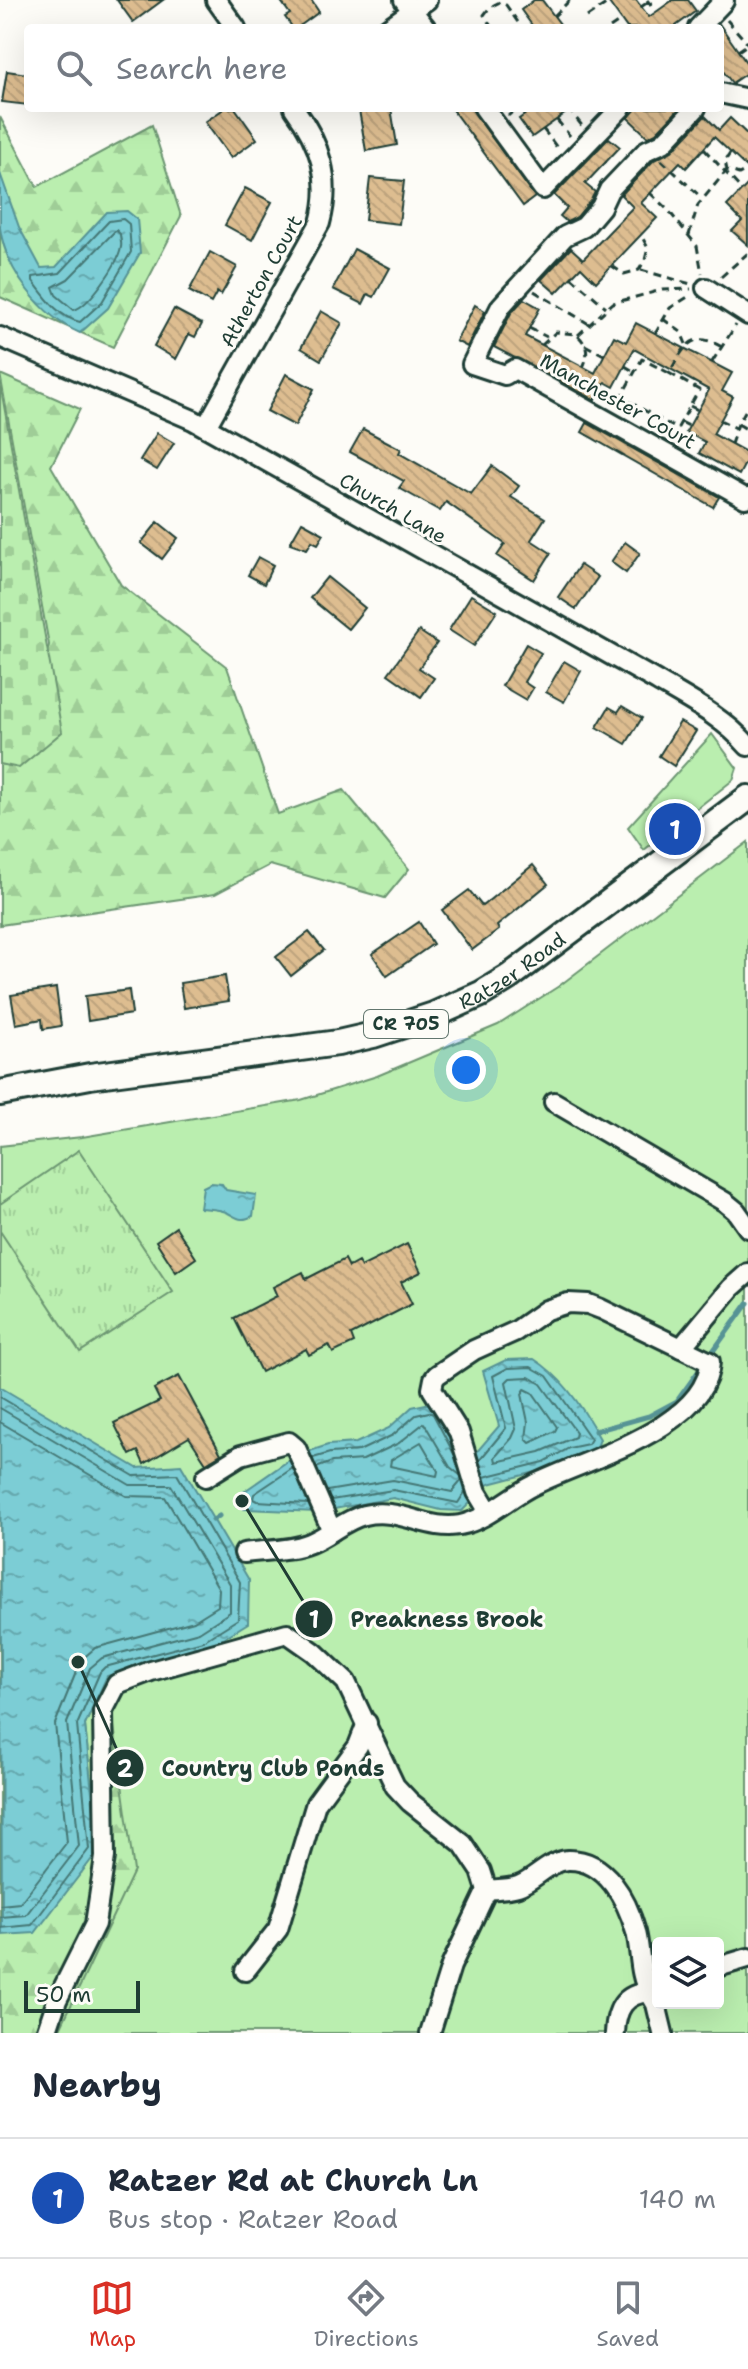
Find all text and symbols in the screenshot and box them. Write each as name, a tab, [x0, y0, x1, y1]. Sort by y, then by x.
search box	[24, 24, 724, 112]
icon: search	[52, 46, 96, 90]
text: Search here	[116, 48, 287, 89]
street label: Atherton Court	[214, 210, 308, 352]
street label: Manchester Court	[535, 347, 701, 455]
street label: Church Lane	[335, 467, 451, 549]
pin: 1	[649, 799, 701, 859]
street label: Ratzer Road	[455, 926, 571, 1015]
road number: CR 705	[364, 1010, 448, 1038]
your location	[446, 1050, 486, 1090]
callout: Preakness Brook	[294, 1596, 560, 1642]
text: 1	[309, 1604, 319, 1636]
text: Preakness Brook	[350, 1605, 544, 1634]
callout: Country Club Ponds	[105, 1745, 400, 1791]
text: 2	[117, 1753, 134, 1785]
text: Country Club Ponds	[161, 1754, 385, 1783]
map controls	[652, 1937, 724, 2009]
button: layers	[652, 1937, 724, 2009]
scale bar	[24, 1977, 140, 2013]
text: 50 m	[36, 1980, 91, 2009]
text: Nearby	[32, 2062, 162, 2108]
text: Ratzer Rd at Church Ln	[108, 2160, 478, 2201]
text: 1	[52, 2181, 64, 2216]
text: 140 m	[639, 2181, 716, 2216]
text: Bus stop · Ratzer Road	[108, 2201, 398, 2236]
tab: Map	[89, 2276, 136, 2353]
tab: Directions	[314, 2276, 419, 2353]
tab: Saved	[597, 2276, 659, 2353]

